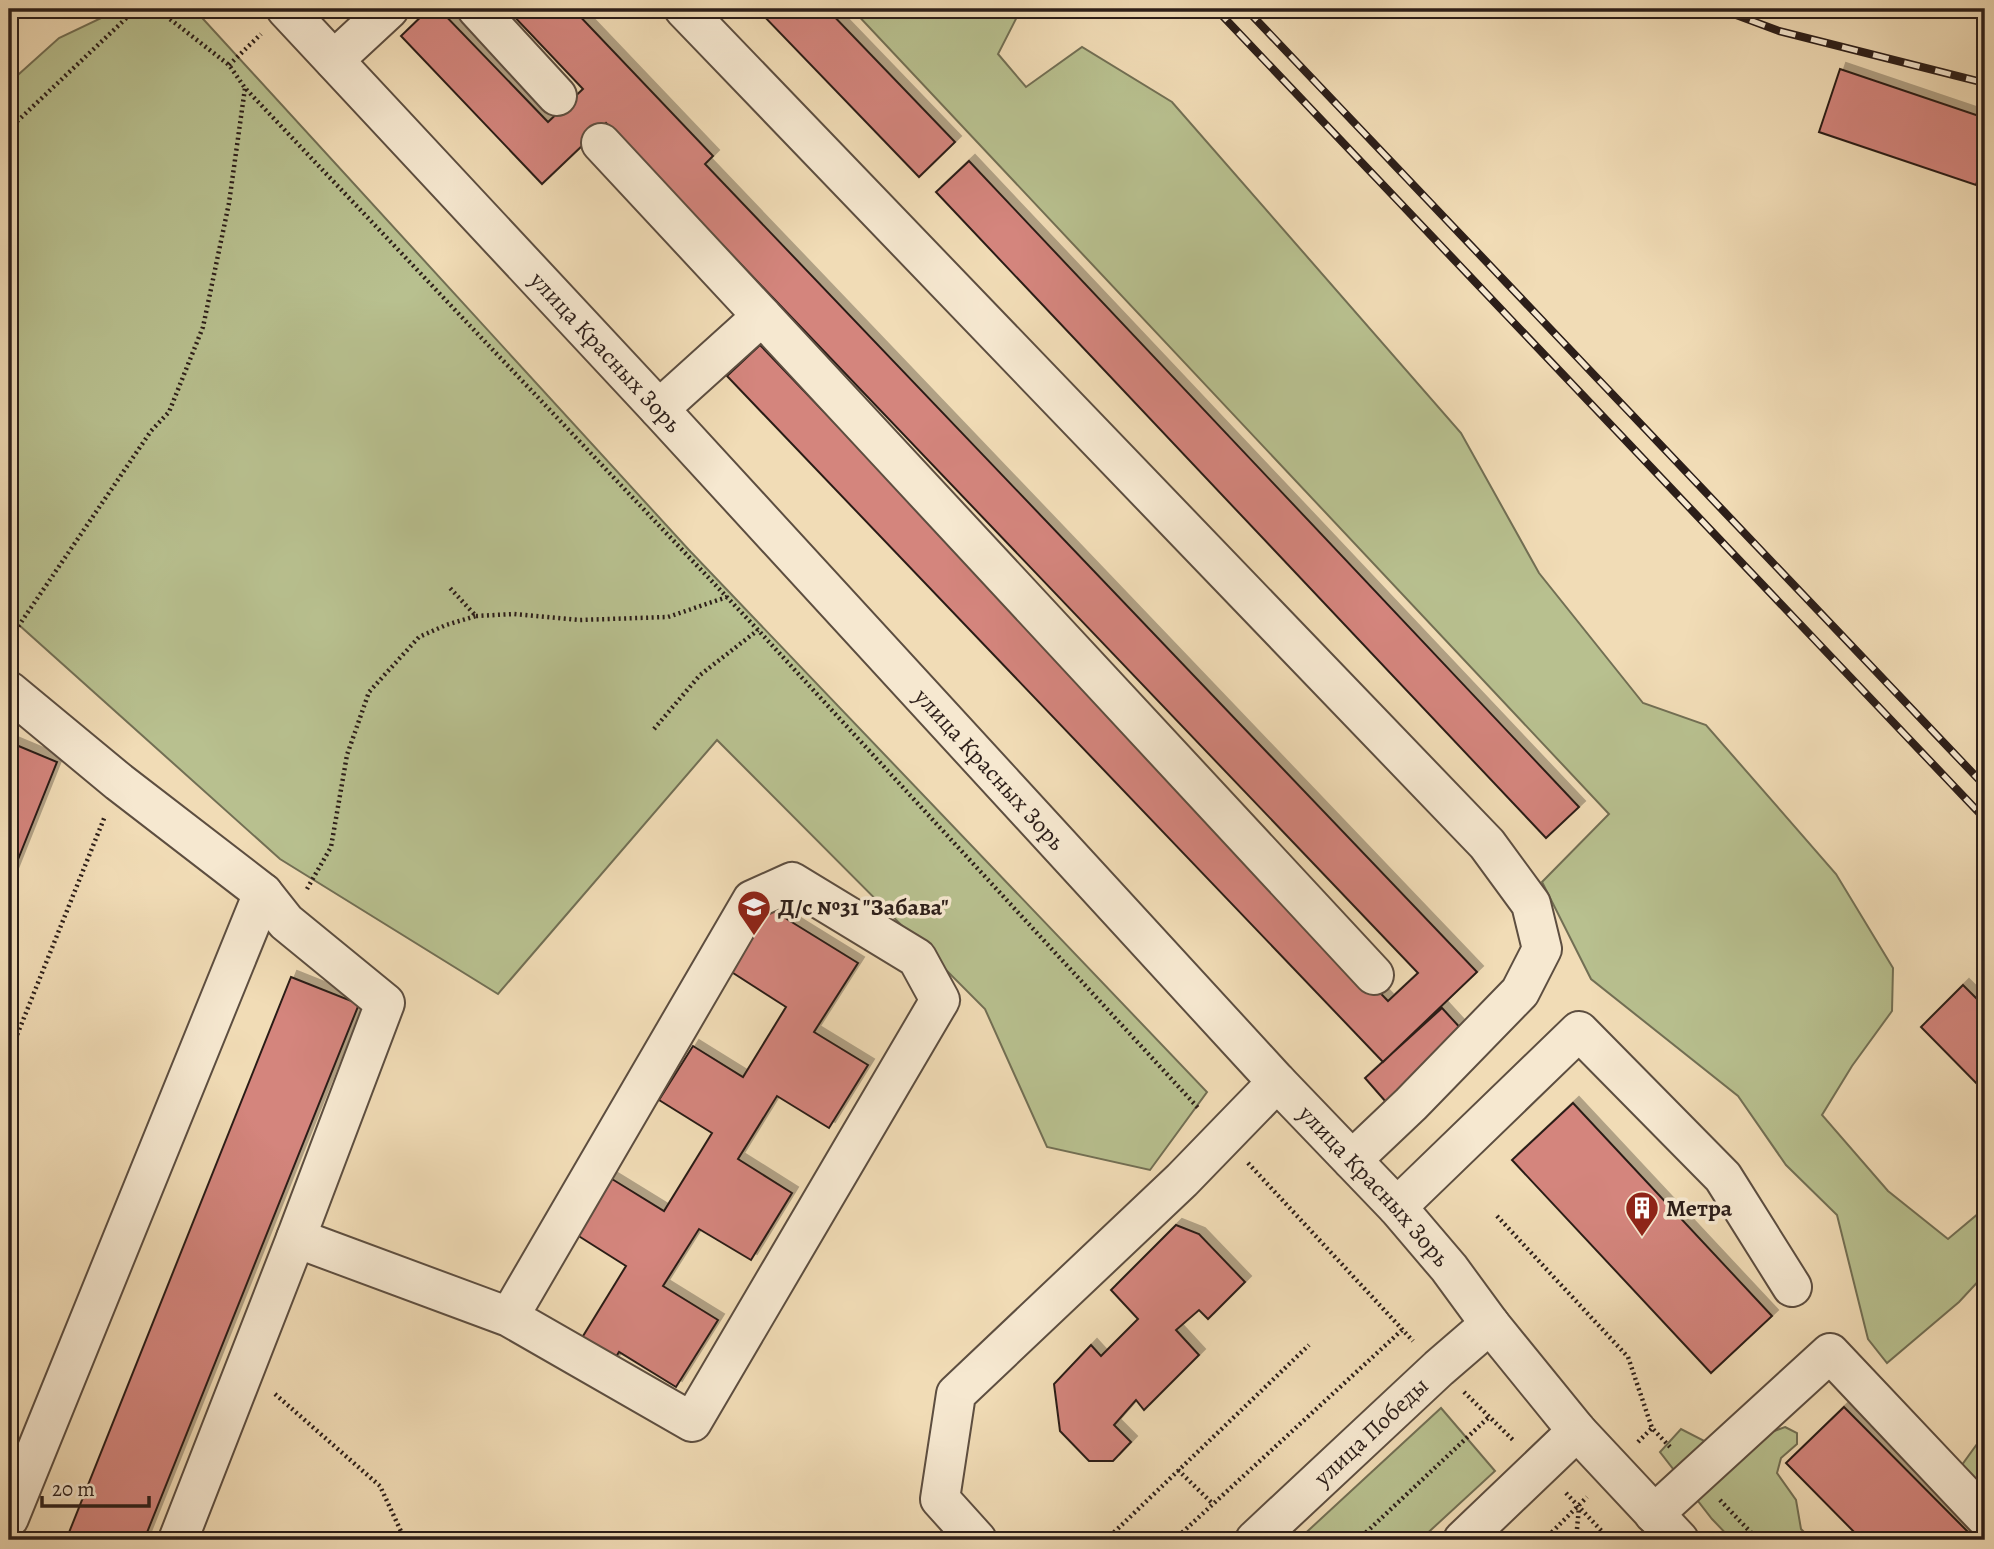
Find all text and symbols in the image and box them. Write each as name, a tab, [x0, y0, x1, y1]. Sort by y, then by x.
street label: улица Красных Зорь	[522, 264, 689, 440]
street label: улица Красных Зорь	[907, 681, 1073, 858]
school or university icon: Д/с №31 "Забава"	[735, 888, 773, 937]
place label: Д/с №31 "Забава"	[778, 891, 949, 923]
street label: улица Красных Зорь	[1291, 1097, 1457, 1274]
building icon: Метра	[1623, 1189, 1661, 1238]
place label: Метра	[1666, 1192, 1733, 1224]
street label: улица Победы	[1306, 1370, 1435, 1494]
scale bar	[42, 1465, 149, 1509]
text: 20 m	[52, 1475, 95, 1503]

